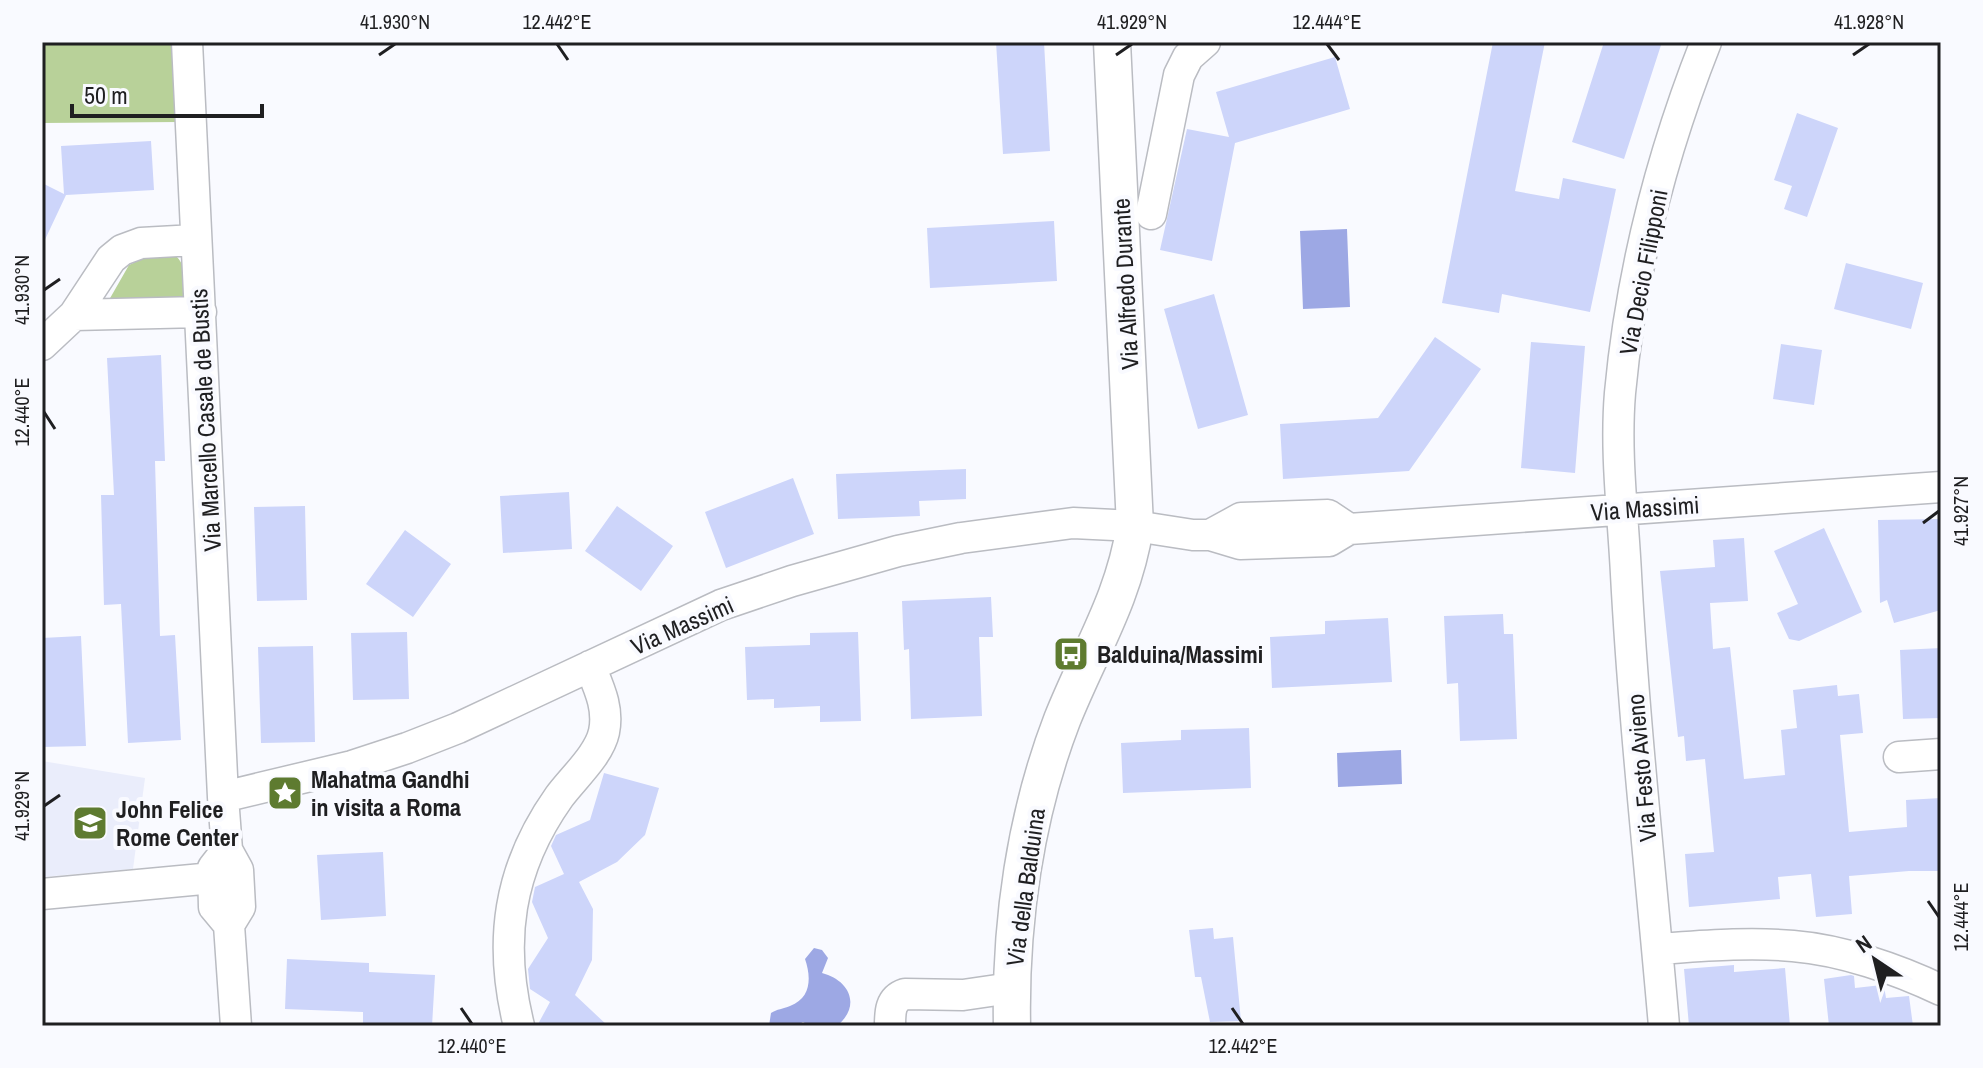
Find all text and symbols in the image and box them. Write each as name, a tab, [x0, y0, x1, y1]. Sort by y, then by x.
text: 41.930°N	[360, 8, 430, 35]
text: 12.442°E	[522, 8, 592, 35]
text: 41.929°N	[1097, 8, 1167, 35]
text: 12.444°E	[1292, 8, 1362, 35]
text: 41.928°N	[1834, 8, 1904, 35]
scale bar	[72, 68, 262, 118]
text: 50 m	[84, 79, 128, 111]
street label: Via Decio Filipponi	[1611, 186, 1675, 358]
street label: Via Alfredo Durante	[1105, 198, 1145, 370]
text: 41.930°N	[8, 255, 35, 325]
street label: Via Marcello Casale de Bustis	[182, 288, 228, 552]
text: 12.440°E	[8, 377, 35, 447]
text: 41.927°N	[1947, 476, 1974, 546]
street label: Via Massimi	[1589, 488, 1701, 528]
street label: Via Massimi	[626, 588, 738, 662]
bus stop icon: Balduina/Massimi	[1052, 635, 1090, 673]
place label: Balduina/Massimi	[1097, 638, 1263, 670]
street label: Via Festo Avieno	[1619, 693, 1663, 843]
place label: Mahatma Gandhi in visita a Roma	[311, 763, 470, 823]
text: 41.929°N	[8, 771, 35, 841]
place icon: Mahatma Gandhi in visita a Roma	[266, 774, 304, 812]
place label: John Felice Rome Center	[116, 793, 239, 853]
school or university icon: John Felice Rome Center	[71, 804, 109, 842]
street label: Via della Balduina	[998, 806, 1052, 968]
text: 12.444°E	[1947, 882, 1974, 952]
north arrow	[1835, 920, 1915, 1000]
text: N	[1850, 928, 1877, 960]
text: 12.440°E	[437, 1032, 507, 1059]
text: 12.442°E	[1208, 1032, 1278, 1059]

